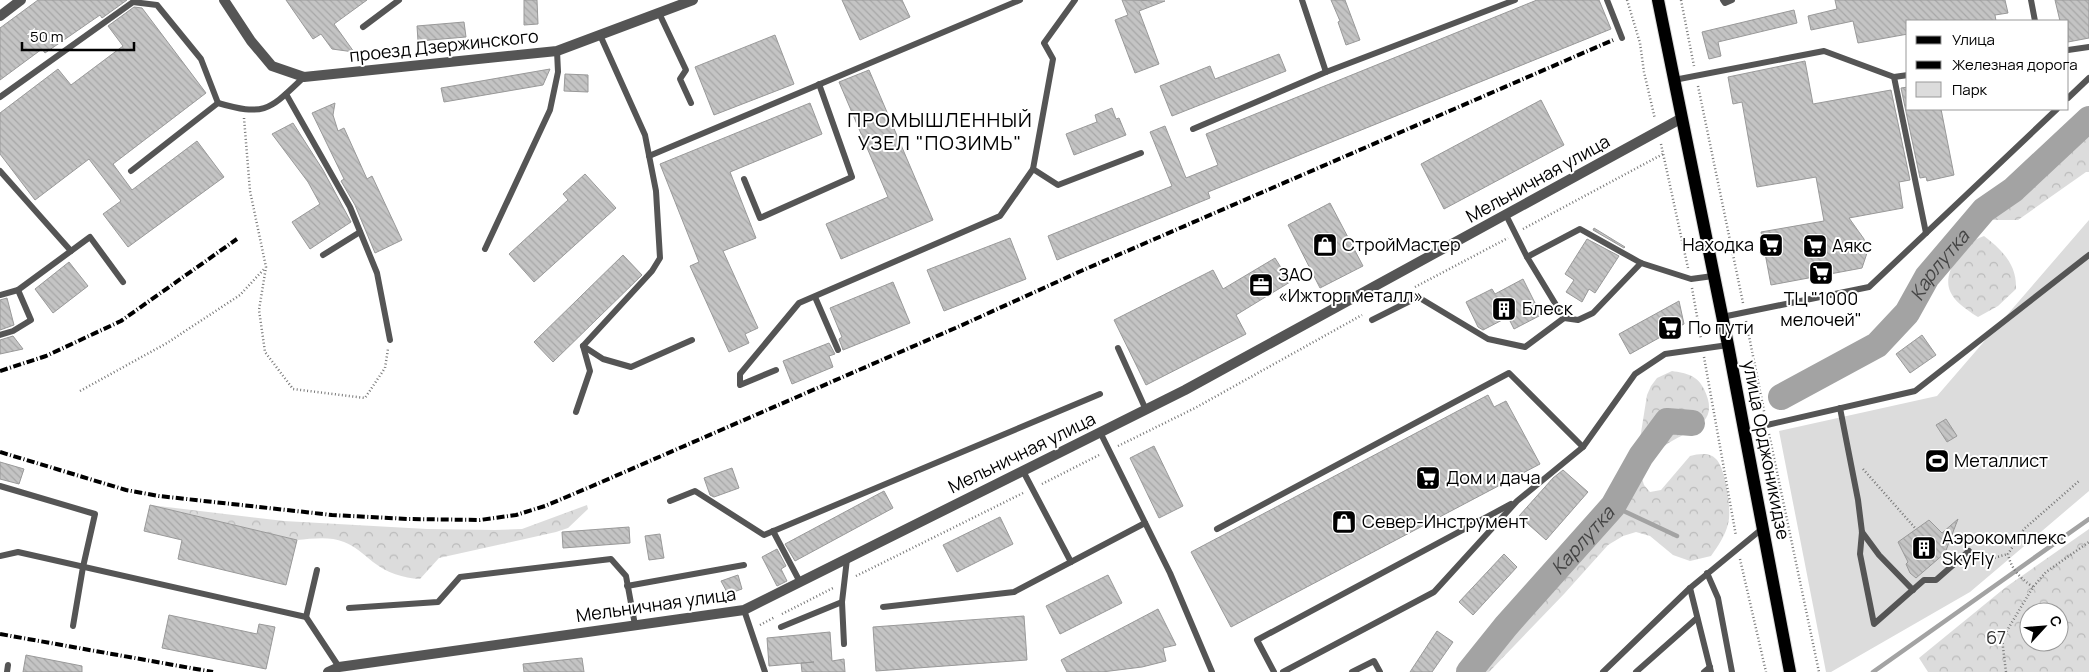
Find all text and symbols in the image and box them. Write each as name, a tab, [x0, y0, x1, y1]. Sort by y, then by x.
scale bar	[22, 20, 135, 52]
legend	[1906, 20, 2069, 110]
street label: проезд Дзержинского	[348, 23, 540, 67]
text: 50 m	[30, 26, 64, 47]
text: Улица	[1952, 29, 1995, 50]
text: Железная дорога	[1952, 54, 2077, 75]
text: Парк	[1952, 79, 1988, 100]
district label: ПРОМЫШЛЕННЫЙ УЗЕЛ "ПОЗИМЬ"	[847, 106, 1033, 156]
street label: Мельничная улица	[1461, 129, 1614, 228]
water label: Карлутка	[1903, 223, 1976, 305]
shop icon: СтройМастер	[1312, 232, 1338, 258]
place label: СтройМастер	[1342, 232, 1461, 256]
place label: Находка	[1682, 232, 1754, 256]
supermarket icon: Находка	[1758, 232, 1784, 258]
supermarket icon: Аякс	[1802, 233, 1828, 259]
place label: Аякс	[1832, 233, 1872, 257]
supermarket icon: ТЦ "1000 мелочей"	[1808, 260, 1834, 286]
place label: ЗАО «Ижторгметалл»	[1278, 262, 1423, 307]
office icon: ЗАО «Ижторгметалл»	[1248, 272, 1274, 298]
place label: ТЦ "1000 мелочей"	[1780, 286, 1862, 331]
building icon: Блеск	[1491, 296, 1517, 322]
place label: Блеск	[1522, 296, 1574, 320]
supermarket icon: По пути	[1657, 315, 1683, 341]
place label: По пути	[1688, 315, 1754, 339]
street label: улица Орджоникидзе	[1738, 358, 1796, 542]
street label: Мельничная улица	[944, 406, 1099, 498]
sports icon: Металлист	[1924, 448, 1950, 474]
place label: Металлист	[1954, 448, 2048, 472]
supermarket icon: Дом и дача	[1415, 465, 1441, 491]
place label: Дом и дача	[1446, 465, 1540, 489]
water label: Карлутка	[1545, 499, 1621, 580]
shop icon: Север-Инструмент	[1331, 509, 1357, 535]
place label: Север-Инструмент	[1362, 509, 1528, 533]
place label: Аэрокомплекс SkyFly	[1942, 525, 2066, 570]
building icon: Аэрокомплекс SkyFly	[1911, 535, 1937, 561]
street label: Мельничная улица	[574, 581, 737, 627]
north arrow	[2019, 602, 2069, 652]
text: С	[2045, 612, 2067, 630]
park label: 67	[1986, 625, 2006, 649]

